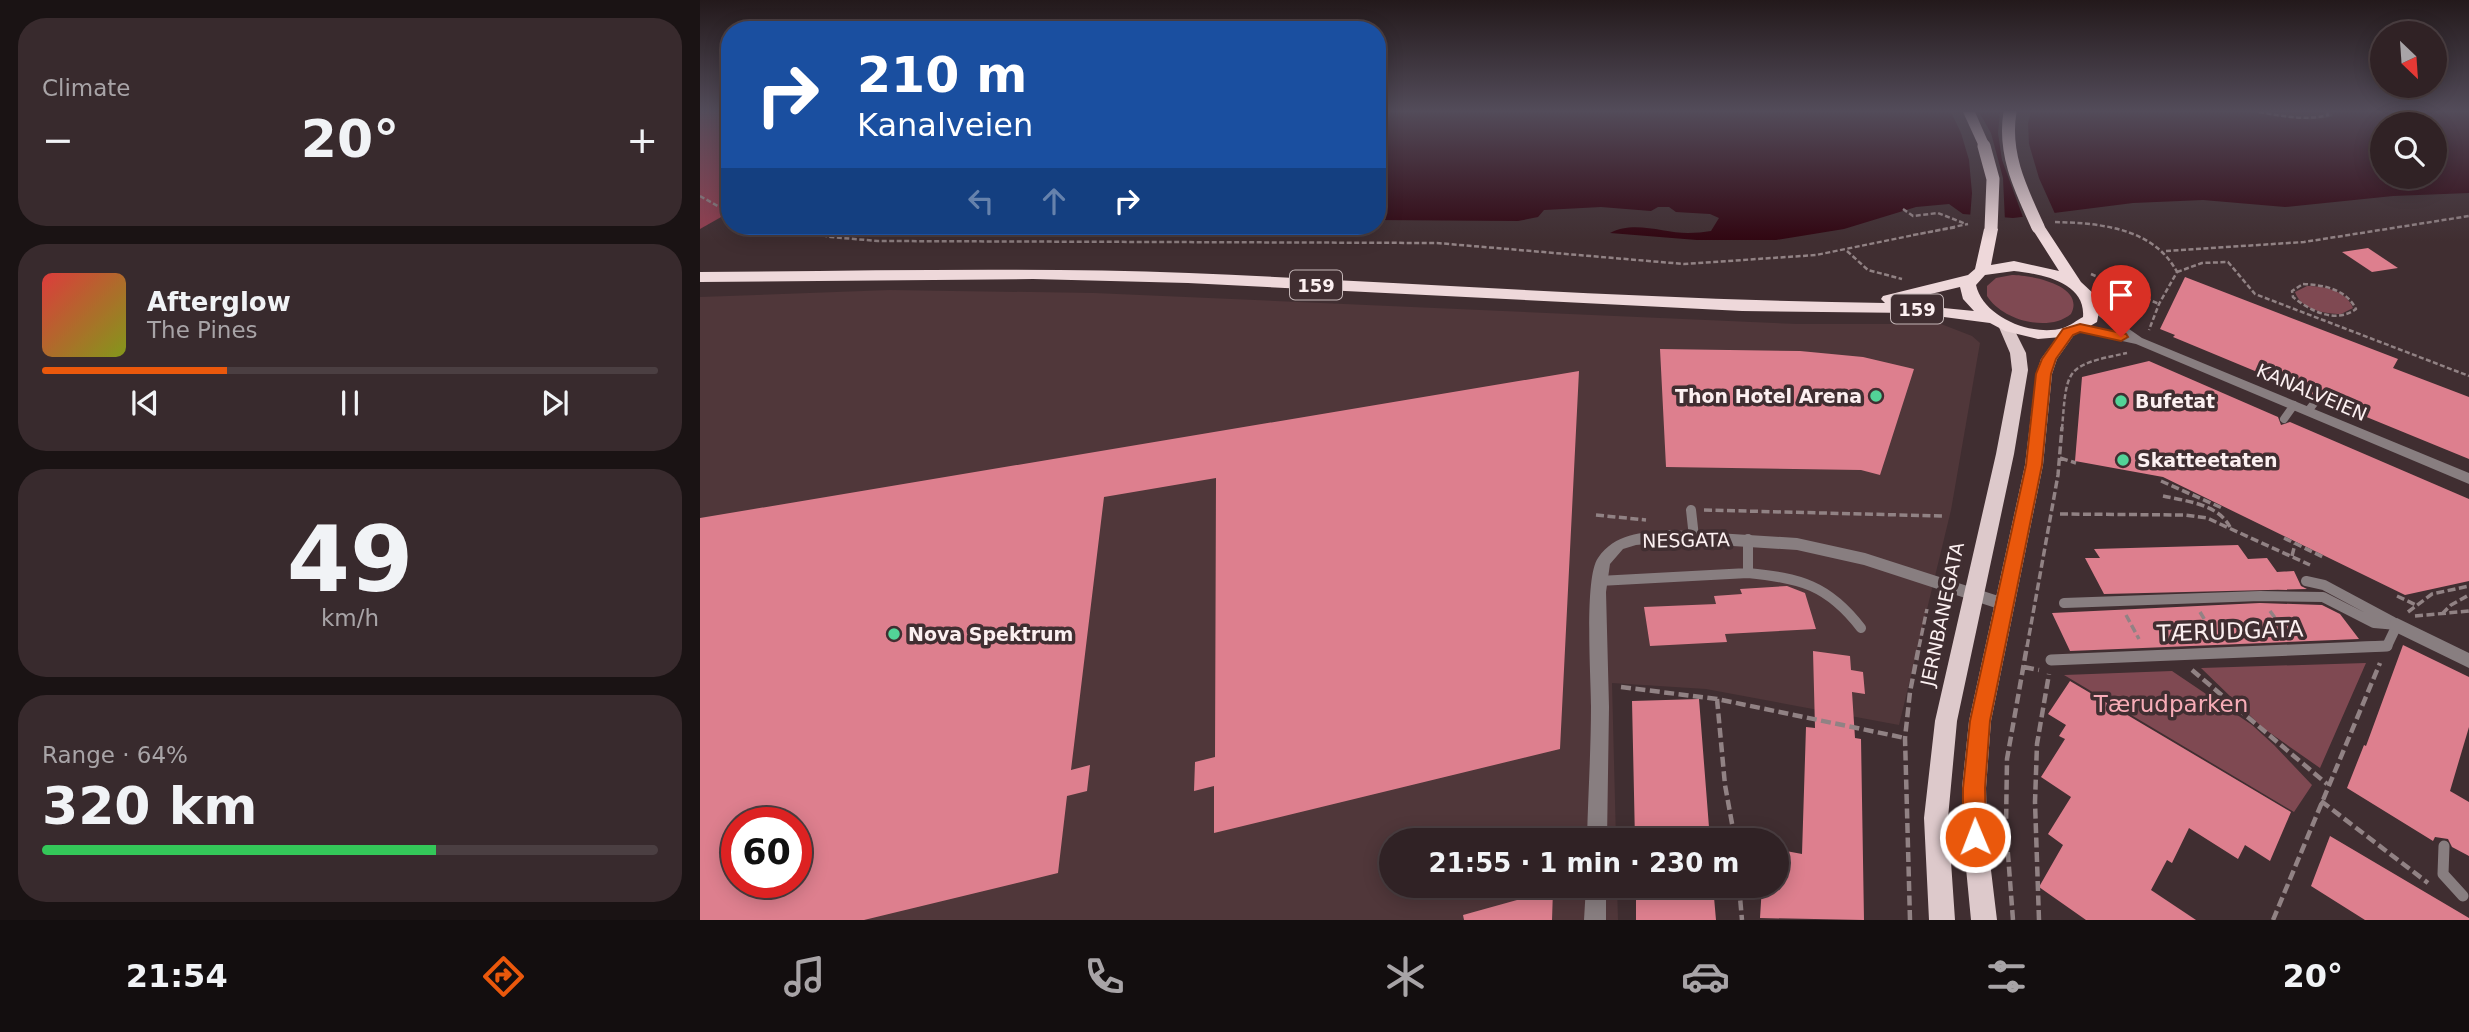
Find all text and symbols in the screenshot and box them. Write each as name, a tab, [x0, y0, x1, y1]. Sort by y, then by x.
north arrow	[2370, 21, 2446, 98]
map controls	[2370, 21, 2447, 189]
text: 210 m	[857, 47, 1027, 104]
icon: right	[742, 49, 833, 140]
text: Climate	[42, 75, 131, 101]
text: Kanalveien	[857, 106, 1033, 144]
text: 20°	[301, 109, 399, 169]
button: search	[2370, 112, 2447, 189]
text: −	[42, 118, 74, 162]
text: +	[626, 118, 658, 162]
icon: left	[962, 182, 1000, 220]
icon: ahead	[1035, 182, 1073, 220]
icon: right	[1108, 182, 1146, 220]
pin	[2091, 265, 2151, 337]
road number: 159	[1290, 270, 1342, 300]
icon: arrive	[2102, 276, 2140, 314]
text: Afterglow	[147, 287, 291, 317]
road number: 159	[1891, 295, 1943, 324]
text: The Pines	[147, 317, 258, 343]
street label: KANALVEIEN	[2254, 359, 2370, 425]
icon: previous	[126, 384, 164, 422]
icon: pause	[331, 384, 369, 422]
icon: next	[536, 384, 574, 422]
place label: Thon Hotel Arena	[1675, 385, 1862, 407]
marker: Thon Hotel Arena	[1868, 388, 1884, 404]
place label: Bufetat	[2135, 390, 2215, 412]
marker: Bufetat	[2113, 393, 2129, 409]
place label: Skatteetaten	[2137, 449, 2277, 471]
marker: Skatteetaten	[2115, 452, 2131, 468]
text: 49	[287, 507, 413, 612]
street label: NESGATA	[1642, 528, 1730, 552]
street label: JERNBANEGATA	[1916, 540, 1968, 689]
text: km/h	[321, 605, 379, 631]
street label: TÆRUDGATA	[2155, 615, 2304, 647]
place label: Nova Spektrum	[908, 623, 1073, 645]
marker: Nova Spektrum	[886, 626, 902, 642]
park label: Tærudparken	[2093, 691, 2248, 717]
text: Range · 64%	[42, 742, 188, 768]
text: 320 km	[42, 776, 257, 836]
position arrow	[1938, 800, 2012, 874]
speed limit sign: 60	[721, 807, 812, 898]
text: 21:55 · 1 min · 230 m	[1429, 848, 1739, 878]
icon: directions	[479, 952, 528, 1001]
icon: music	[780, 952, 829, 1001]
icon: phone	[1080, 952, 1129, 1001]
icon: climate	[1381, 952, 1430, 1001]
icon: car	[1681, 952, 1730, 1001]
icon: filters	[1982, 952, 2031, 1001]
text: 21:54	[126, 957, 228, 995]
text: 20°	[2283, 957, 2343, 995]

